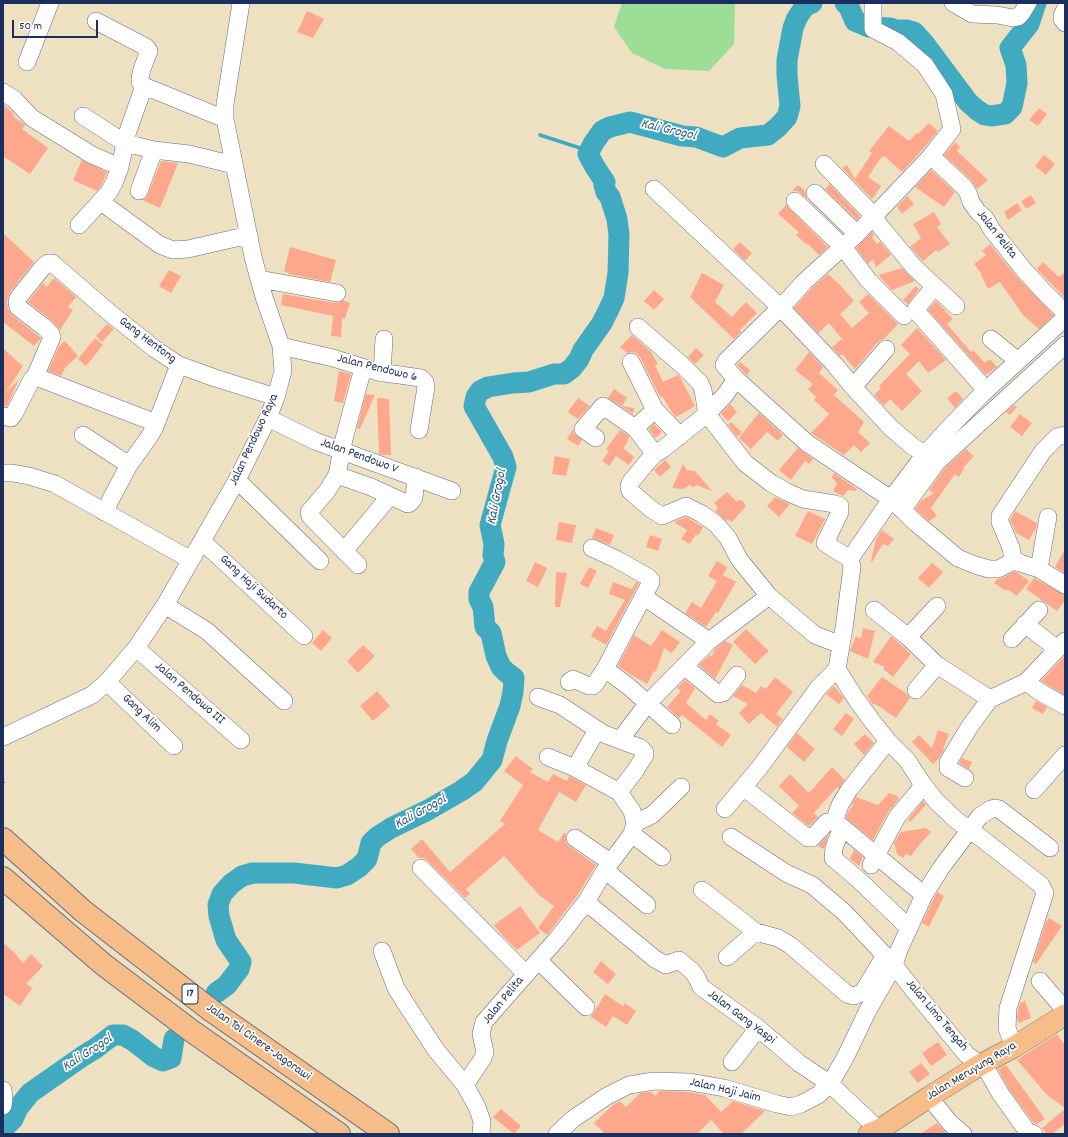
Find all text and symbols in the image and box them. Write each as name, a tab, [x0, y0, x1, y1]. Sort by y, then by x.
scale bar	[14, 12, 100, 38]
text: 50 m	[19, 18, 42, 35]
water label: Kali Grogol	[639, 116, 697, 146]
street label: Jalan Pelita	[972, 208, 1020, 262]
street label: Gang Hentong	[115, 314, 179, 368]
street label: Jalan Pendowo 6	[335, 352, 419, 386]
street label: Jalan Pendowo Raya	[227, 392, 283, 488]
street label: Jalan Pendowo V	[318, 436, 400, 478]
water label: Kali Grogol	[484, 468, 512, 526]
street label: Gang Haji Sudarto	[216, 552, 290, 624]
street label: Jalan Pendowo III	[151, 659, 227, 729]
street label: Gang Alim	[118, 691, 164, 737]
water label: Kali Grogol	[392, 792, 450, 834]
street label: Jalan Pelita	[480, 974, 528, 1028]
street label: Jalan Limo Tengah	[901, 977, 971, 1055]
road number: 17	[182, 984, 198, 1004]
street label: Jalan Gang Yaspi	[704, 987, 778, 1049]
street label: Jalan Tol Cinere-Jagorawi	[203, 1001, 313, 1085]
water label: Kali Grogol	[60, 1032, 116, 1076]
street label: Jalan Meruyung Raya	[924, 1039, 1020, 1105]
street label: Jalan Haji Jaim	[688, 1075, 762, 1107]

